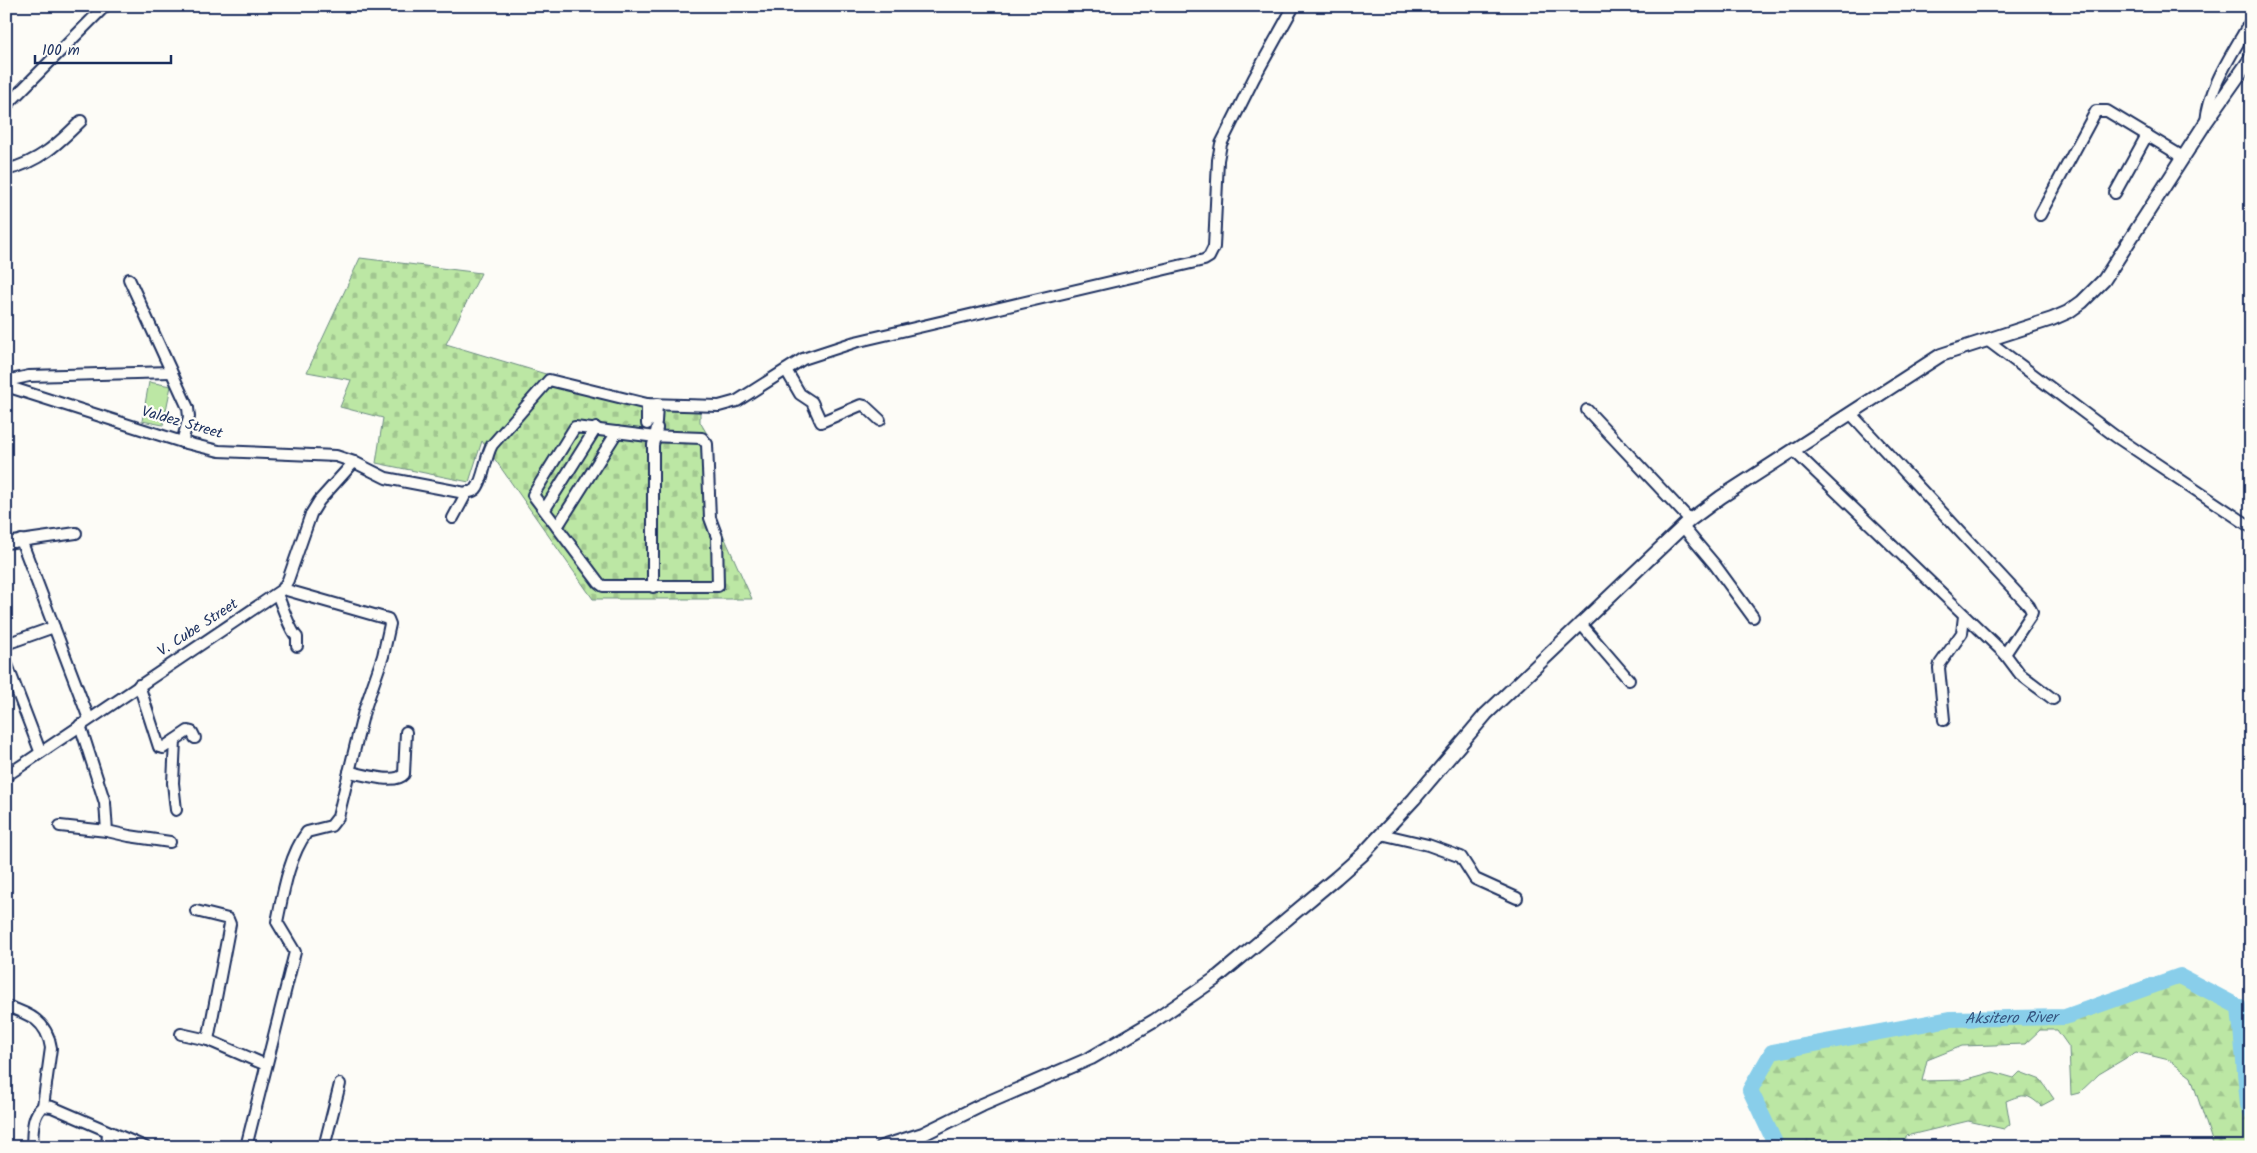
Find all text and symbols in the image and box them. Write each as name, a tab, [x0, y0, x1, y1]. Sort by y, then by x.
scale bar	[35, 32, 171, 64]
text: 100 m	[42, 39, 80, 63]
street label: Valdez Street	[139, 400, 226, 446]
street label: V. Cube Street	[153, 593, 243, 663]
water label: Aksitero River	[1964, 1005, 2061, 1031]

